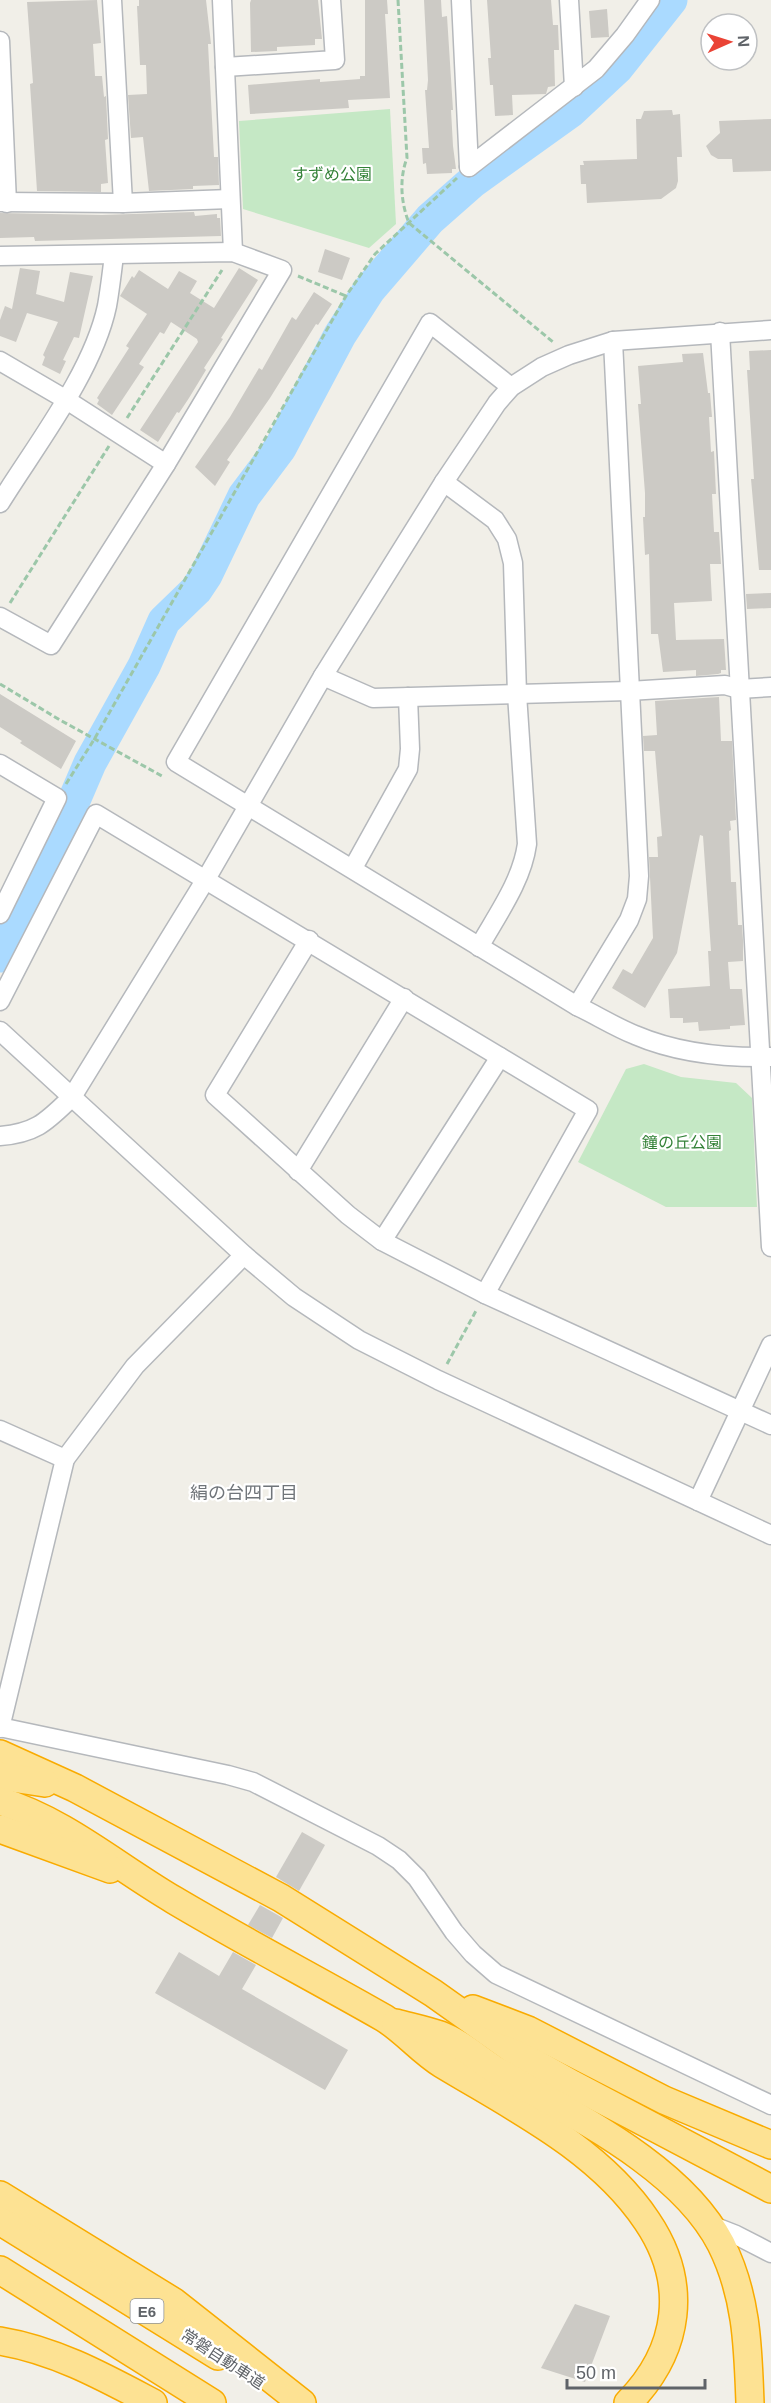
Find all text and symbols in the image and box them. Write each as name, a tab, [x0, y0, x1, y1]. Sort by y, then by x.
north arrow	[699, 12, 759, 72]
text: N	[735, 35, 752, 47]
park label: すずめ公園	[292, 166, 372, 183]
park label: 鐘の丘公園	[642, 1134, 722, 1151]
district label: 絹の台四丁目	[190, 1483, 298, 1503]
road number: E6	[130, 2299, 164, 2323]
street label: 常磐自動車道	[178, 2326, 268, 2392]
scale bar	[567, 2352, 705, 2390]
text: 50 m	[576, 2363, 616, 2383]

